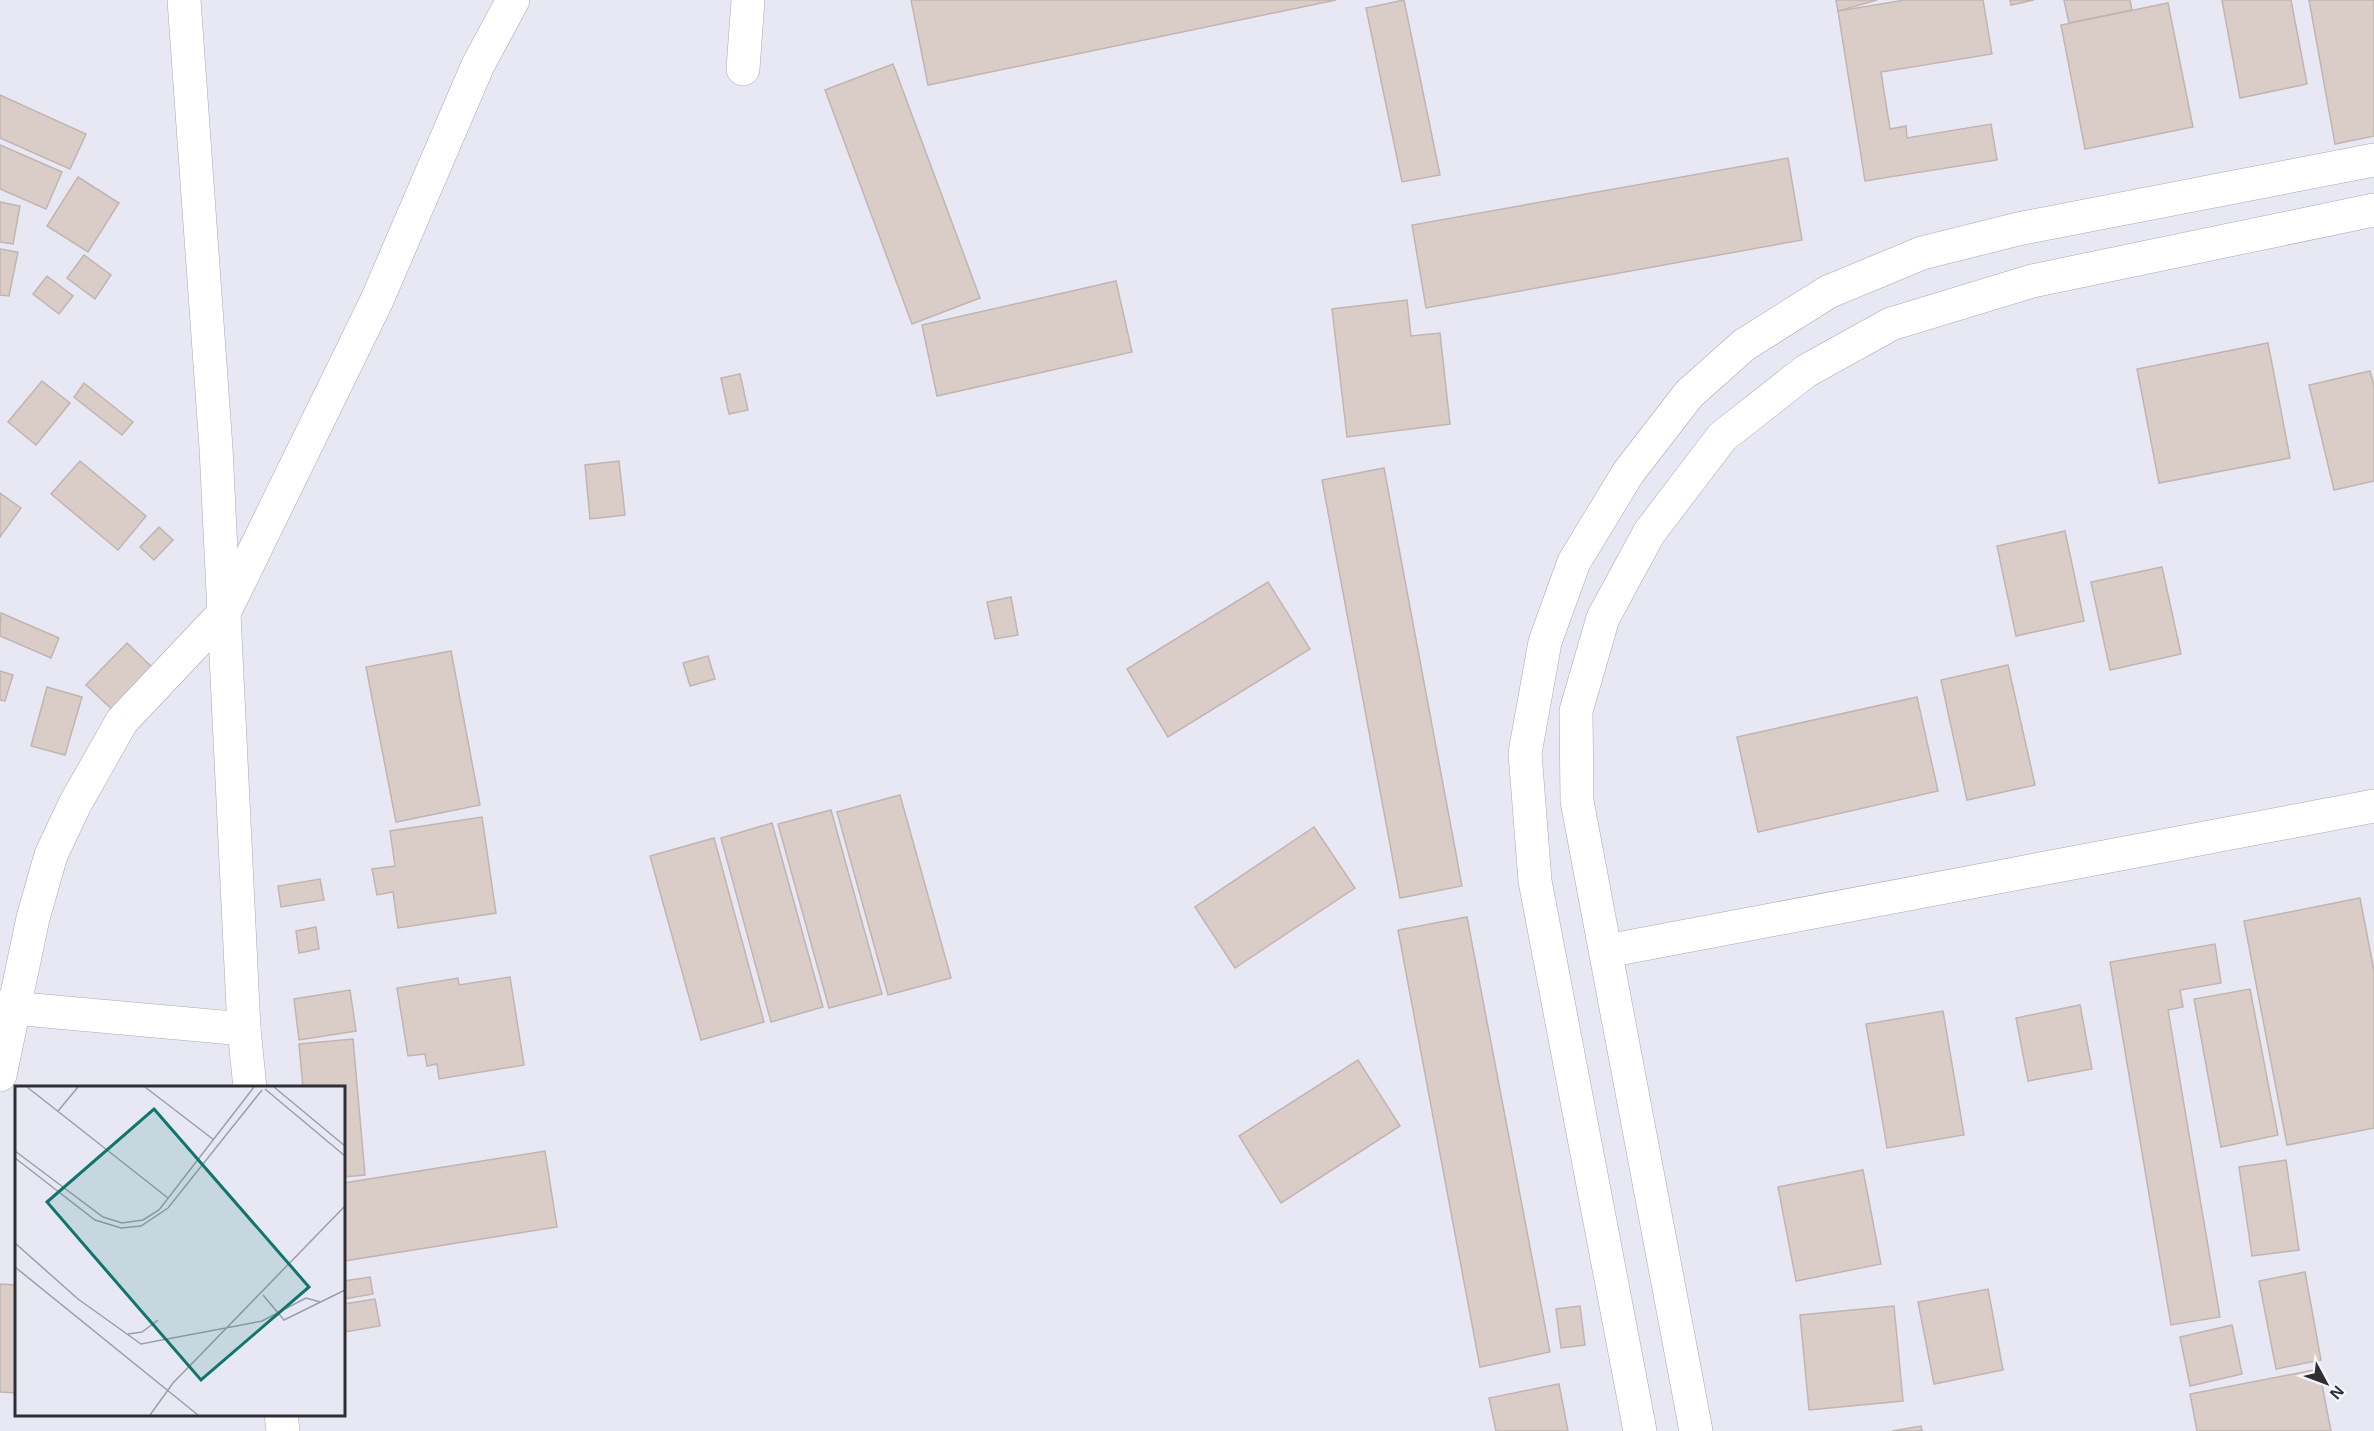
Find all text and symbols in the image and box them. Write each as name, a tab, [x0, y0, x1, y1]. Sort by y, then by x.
inset map	[15, 1086, 345, 1416]
north arrow	[2296, 1353, 2356, 1413]
text: N	[2327, 1383, 2347, 1402]

